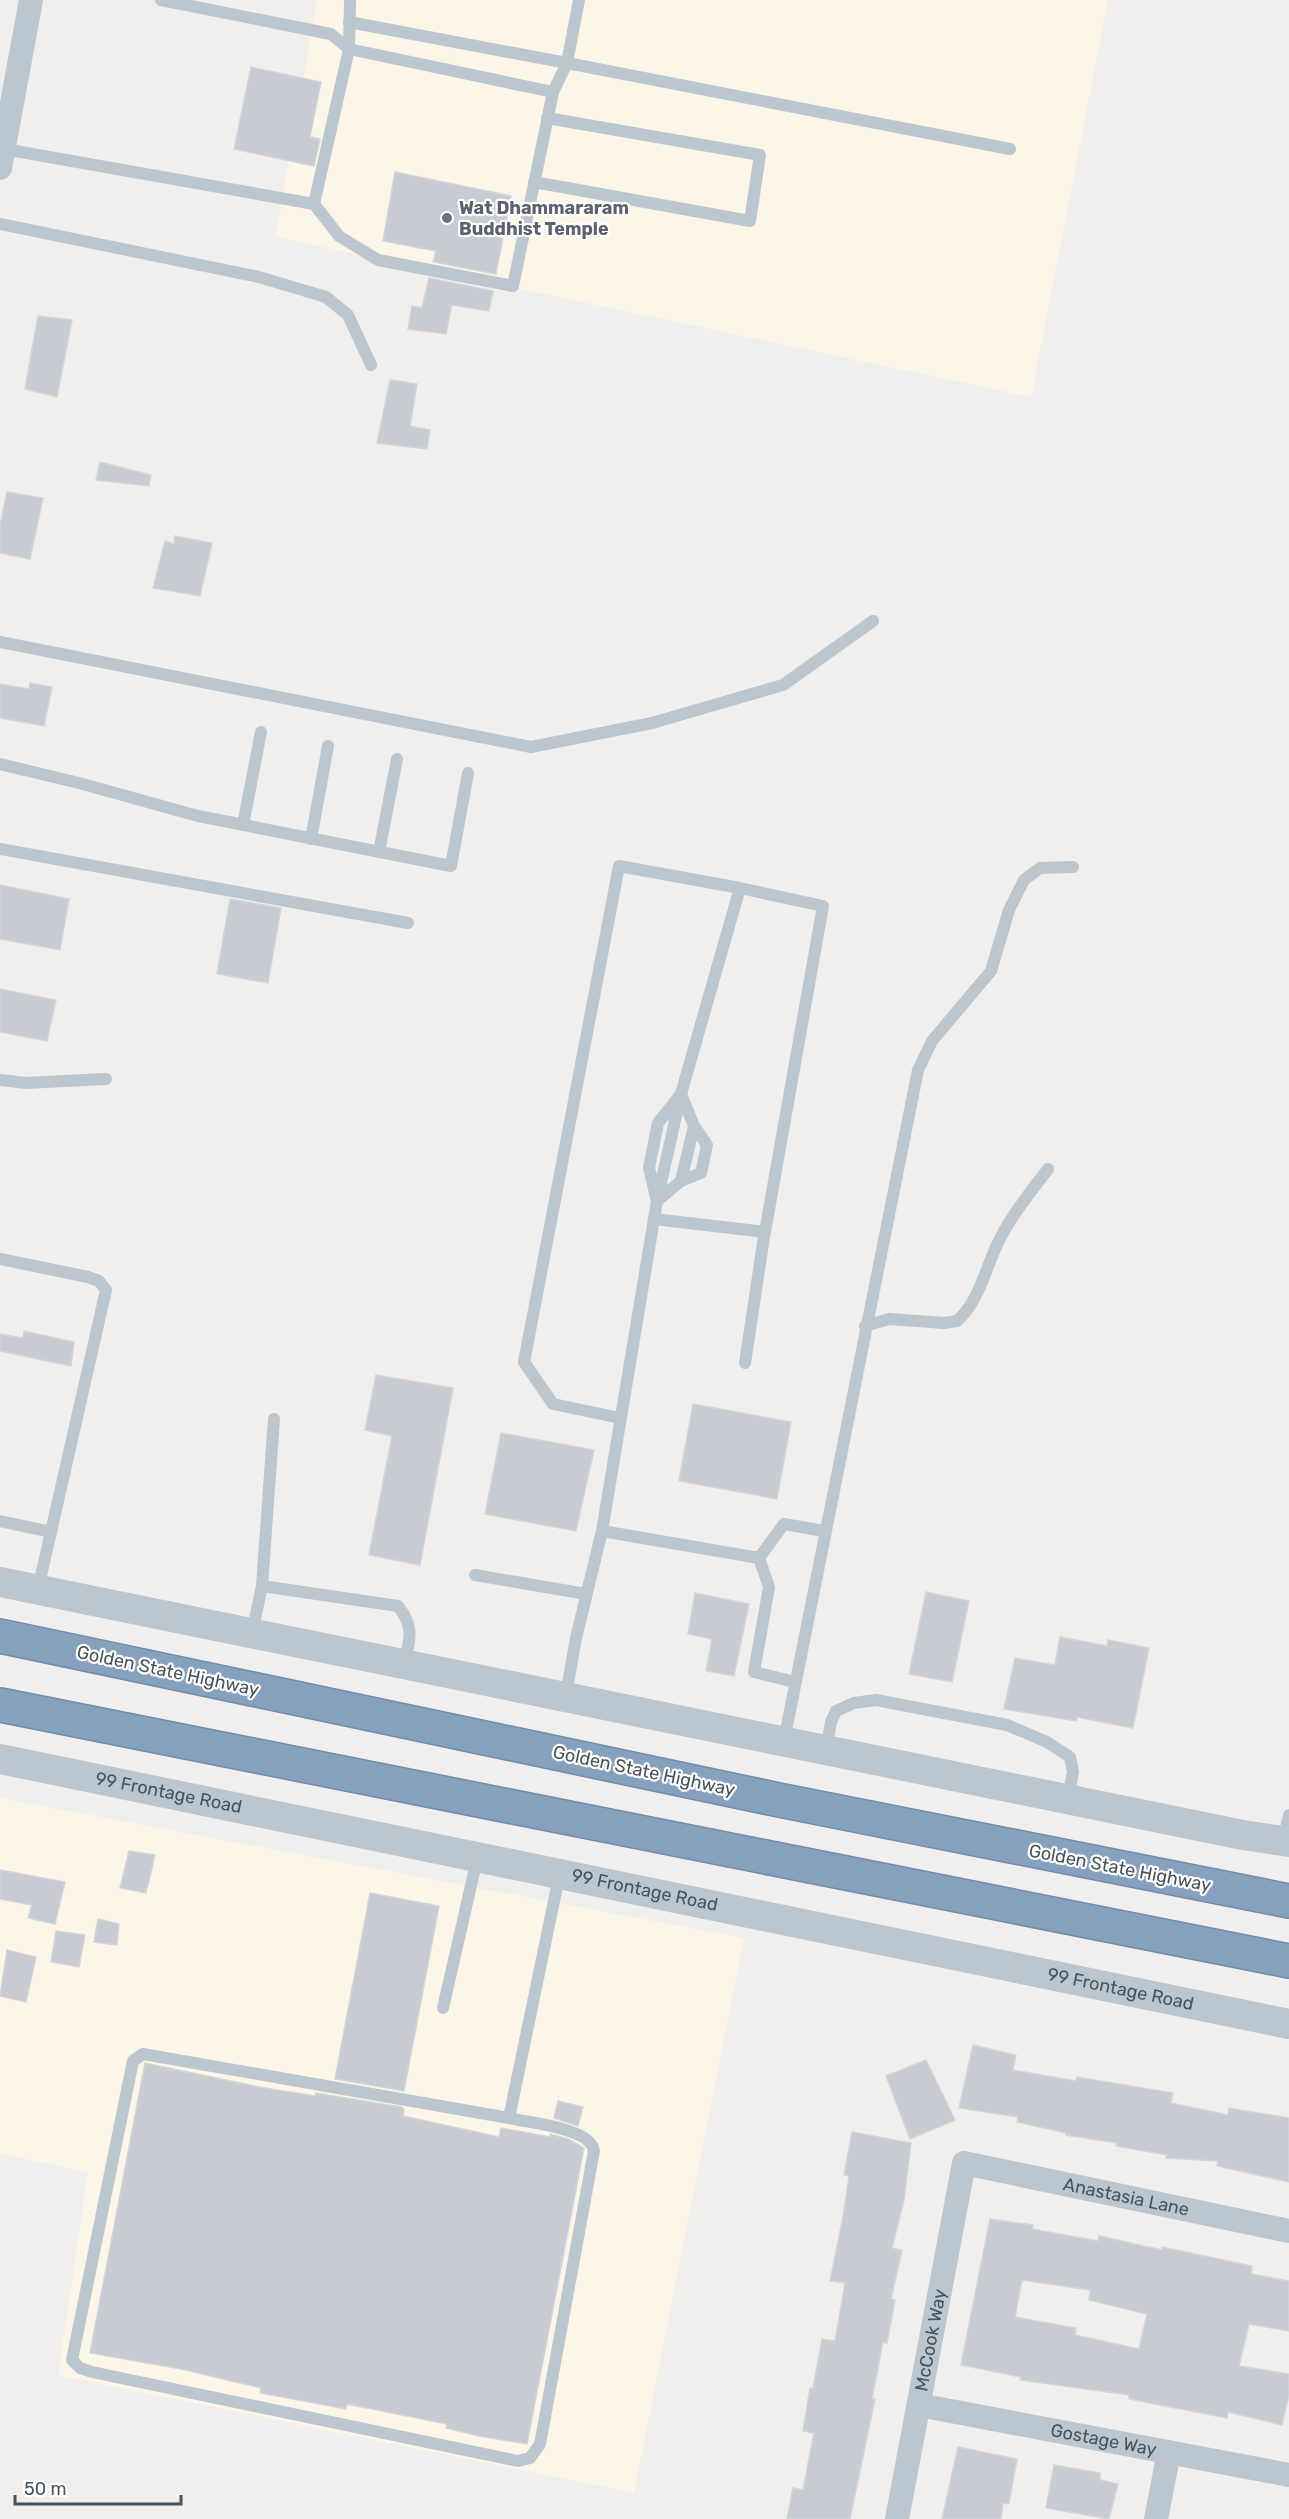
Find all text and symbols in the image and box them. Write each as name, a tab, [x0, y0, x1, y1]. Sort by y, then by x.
place label: Wat Dhammararam Buddhist Temple	[459, 197, 629, 240]
marker: Wat Dhammararam Buddhist Temple	[440, 211, 454, 225]
street label: Golden State Highway	[75, 1641, 261, 1701]
street label: Golden State Highway	[551, 1741, 737, 1801]
street label: 99 Frontage Road	[94, 1767, 244, 1818]
street label: Golden State Highway	[1027, 1840, 1213, 1896]
street label: 99 Frontage Road	[570, 1864, 720, 1916]
street label: 99 Frontage Road	[1045, 1963, 1196, 2015]
street label: Anastasia Lane	[1061, 2173, 1191, 2221]
street label: McCook Way	[910, 2287, 951, 2393]
street label: Gostage Way	[1049, 2419, 1159, 2461]
scale bar	[15, 2468, 182, 2506]
text: 50 m	[24, 2478, 67, 2500]

